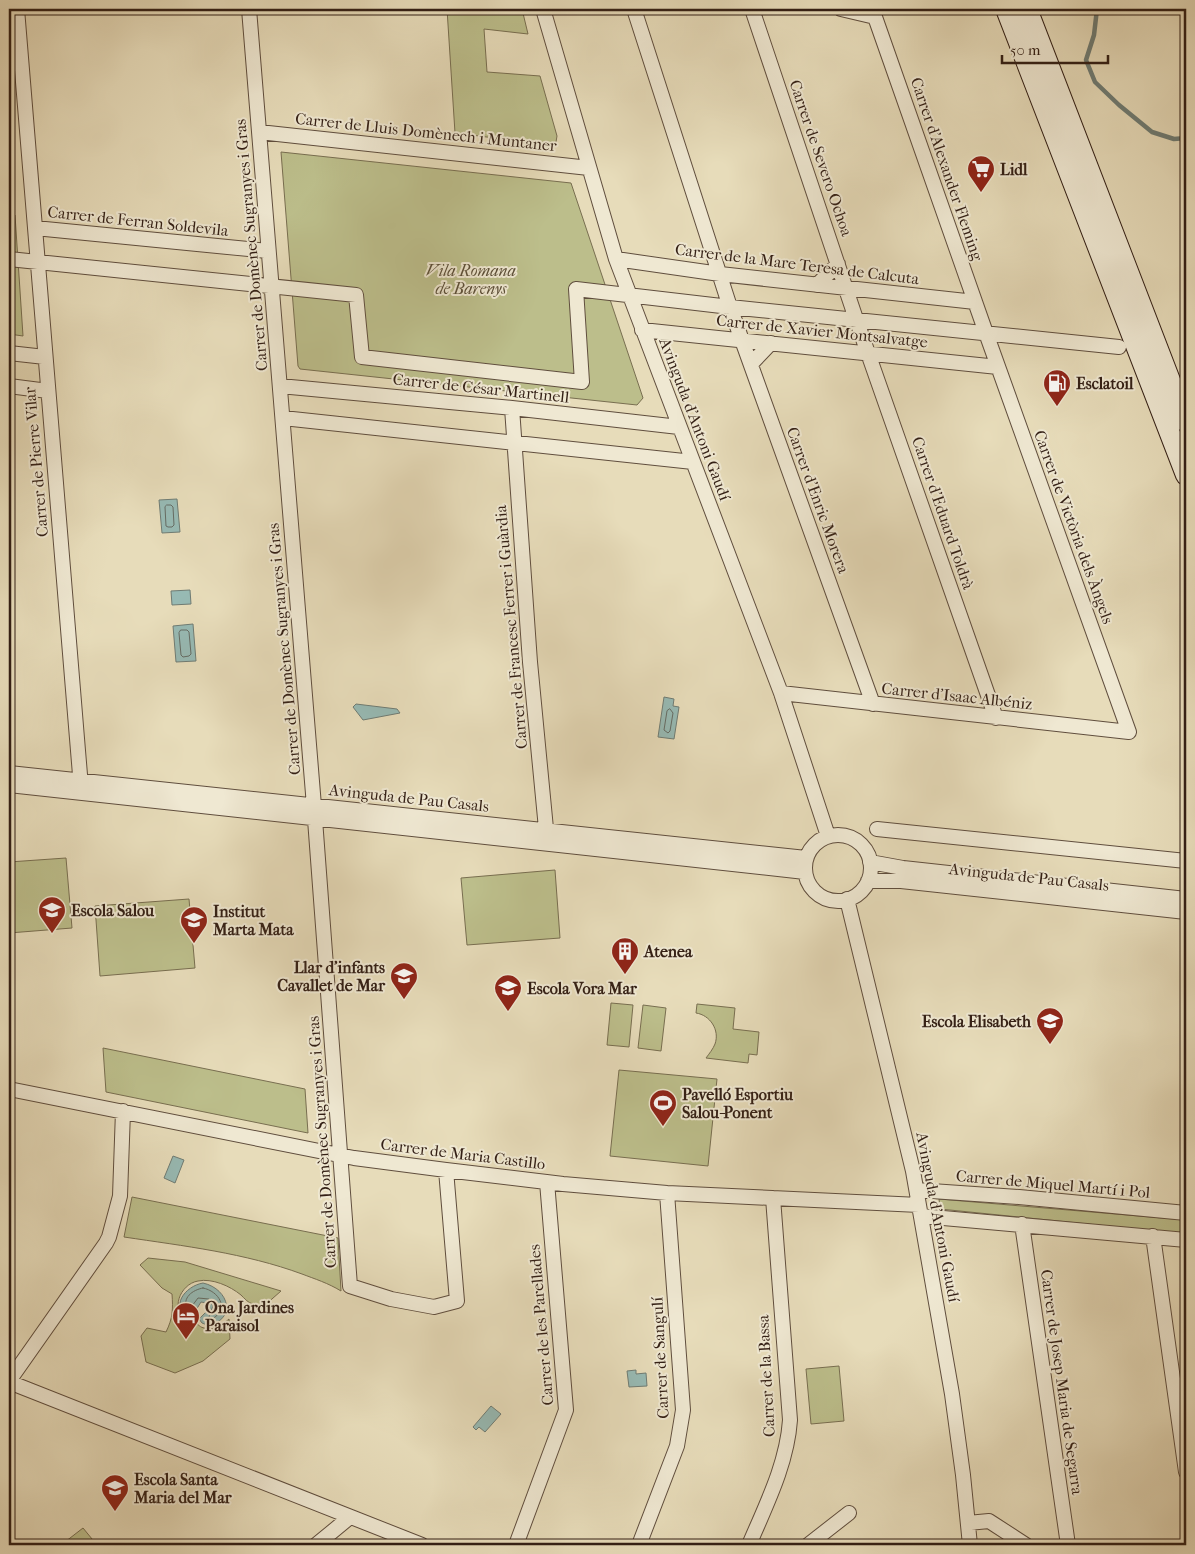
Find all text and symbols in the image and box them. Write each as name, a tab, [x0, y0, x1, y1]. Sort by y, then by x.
scale bar	[1002, 32, 1109, 64]
text: 50 m	[1010, 41, 1041, 59]
street label: Carrer d'Alexander Fleming	[907, 75, 987, 263]
street label: Carrer de Severo Ochoa	[785, 77, 857, 239]
street label: Carrer de Lluis Domènech i Muntaner	[294, 109, 558, 155]
street label: Carrer de Domènec Sugranyes i Gras	[231, 118, 271, 372]
supermarket icon: Lidl	[966, 154, 996, 193]
place label: Lidl	[1000, 160, 1028, 179]
street label: Carrer de Ferran Soldevila	[47, 202, 230, 240]
street label: Carrer de la Mare Teresa de Calcuta	[674, 240, 921, 288]
park label: Vila Romana de Barenys	[426, 261, 516, 298]
street label: Carrer de Xavier Montsalvatge	[715, 310, 929, 352]
street label: Avinguda d'Antoni Gaudí	[655, 334, 735, 503]
fuel station icon: Esclatoil	[1042, 368, 1072, 407]
street label: Carrer de César Martinell	[392, 369, 571, 407]
place label: Esclatoil	[1076, 374, 1134, 393]
street label: Carrer de Pierre Vilar	[20, 386, 52, 538]
street label: Carrer d'Enric Morera	[783, 424, 854, 576]
street label: Carrer de Victòria dels Àngels	[1030, 427, 1119, 627]
street label: Carrer d'Eduard Toldrà	[908, 434, 978, 592]
street label: Carrer de Francesc Ferrer i Guàrdia	[491, 504, 531, 750]
street label: Carrer de Domènec Sugranyes i Gras	[264, 522, 304, 776]
street label: Carrer d'Isaac Albéniz	[881, 679, 1033, 713]
street label: Avinguda de Pau Casals	[327, 780, 490, 816]
street label: Avinguda de Pau Casals	[947, 859, 1110, 895]
school or university icon: Escola Salou	[37, 895, 67, 934]
place label: Escola Salou	[71, 901, 155, 920]
place label: Institut Marta Mata	[212, 902, 294, 939]
school or university icon: Institut Marta Mata	[179, 905, 209, 944]
building icon: Atenea	[610, 936, 640, 975]
place label: Atenea	[643, 942, 693, 961]
place label: Llar d'infants Cavallet de Mar	[277, 958, 386, 995]
school or university icon: Llar d'infants Cavallet de Mar	[389, 961, 419, 1000]
school or university icon: Escola Vora Mar	[493, 973, 523, 1012]
place label: Escola Vora Mar	[527, 979, 638, 998]
school or university icon: Escola Elisabeth	[1035, 1006, 1065, 1045]
place label: Escola Elisabeth	[922, 1012, 1032, 1031]
street label: Carrer de Domènec Sugranyes i Gras	[304, 1015, 340, 1269]
place label: Pavelló Esportiu Salou-Ponent	[682, 1085, 794, 1122]
sports icon: Pavelló Esportiu Salou-Ponent	[648, 1088, 678, 1127]
street label: Avinguda d'Antoni Gaudí	[912, 1129, 964, 1304]
street label: Carrer de Maria Castillo	[380, 1134, 546, 1174]
street label: Carrer de Miquel Martí i Pol	[955, 1166, 1151, 1202]
street label: Carrer de les Parellades	[524, 1244, 558, 1406]
street label: Carrer de Josep Maria de Segarra	[1037, 1268, 1087, 1496]
street label: Carrer de Sangulí	[647, 1296, 673, 1419]
place label: Ona Jardines Paraisol	[205, 1298, 294, 1335]
hotel icon: Ona Jardines Paraisol	[171, 1301, 201, 1340]
street label: Carrer de la Bassa	[753, 1314, 779, 1437]
place label: Escola Santa Maria del Mar	[133, 1470, 233, 1507]
school or university icon: Escola Santa Maria del Mar	[100, 1473, 130, 1512]

